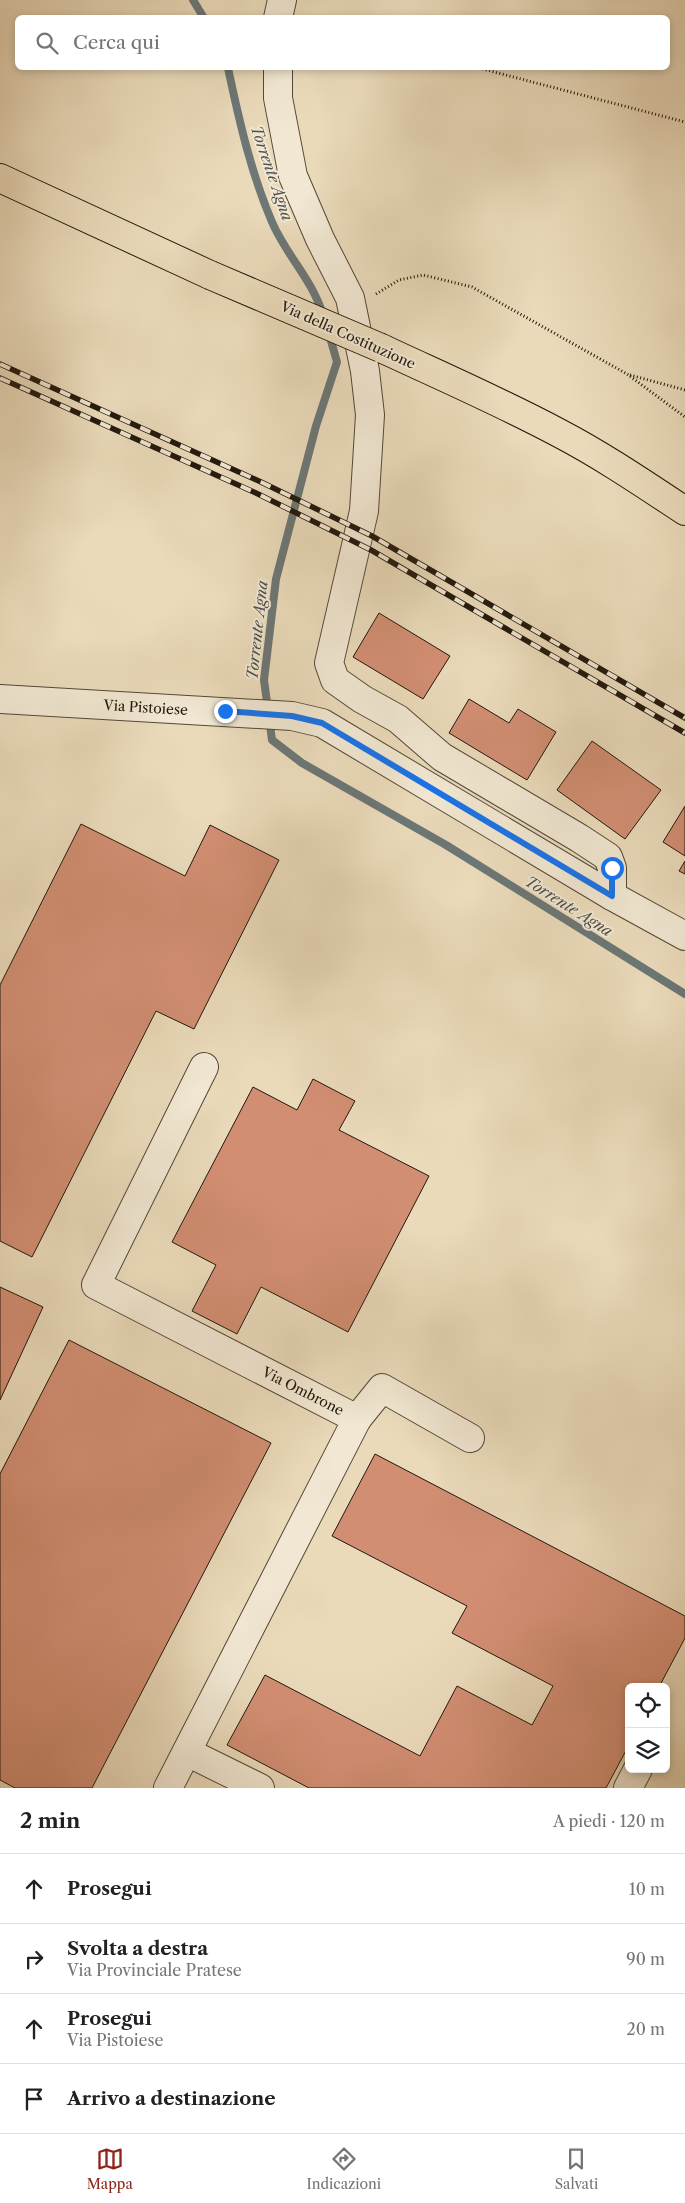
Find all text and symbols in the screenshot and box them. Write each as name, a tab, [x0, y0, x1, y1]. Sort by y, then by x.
search box	[15, 15, 670, 70]
icon: search	[33, 29, 61, 57]
text: Cerca qui	[73, 31, 160, 54]
water label: Torrente Agna	[247, 123, 297, 223]
street label: Via della Costituzione	[277, 297, 418, 373]
water label: Torrente Agna	[242, 580, 272, 680]
street label: Via Pistoiese	[102, 696, 189, 719]
route end	[214, 700, 237, 723]
route start	[601, 857, 624, 880]
water label: Torrente Agna	[522, 872, 616, 940]
street label: Via Ombrone	[258, 1362, 347, 1419]
map controls	[625, 1683, 670, 1773]
button: locate	[625, 1683, 670, 1728]
button: layers	[625, 1728, 670, 1773]
text: 2 min	[20, 1808, 80, 1833]
text: A piedi · 120 m	[553, 1811, 665, 1831]
icon: ahead	[20, 1875, 48, 1903]
text: Prosegui	[67, 1877, 152, 1900]
text: 10 m	[629, 1879, 665, 1899]
text: Svolta a destra	[67, 1937, 208, 1960]
icon: right	[20, 1945, 48, 1973]
text: 90 m	[626, 1949, 665, 1969]
text: Via Provinciale Pratese	[67, 1960, 242, 1980]
text: Prosegui	[67, 2007, 152, 2030]
icon: ahead	[20, 2015, 48, 2043]
text: 20 m	[626, 2019, 665, 2039]
text: Via Pistoiese	[67, 2030, 163, 2050]
icon: arrive	[20, 2085, 48, 2113]
text: Arrivo a destinazione	[67, 2087, 276, 2110]
tab: Mappa	[87, 2145, 133, 2193]
tab: Indicazioni	[306, 2145, 381, 2193]
tab: Salvati	[555, 2145, 598, 2193]

